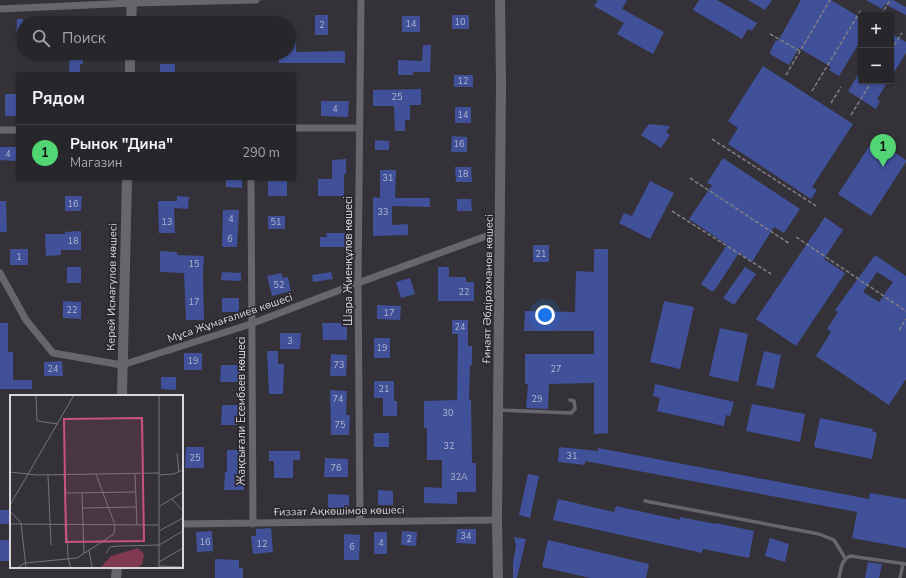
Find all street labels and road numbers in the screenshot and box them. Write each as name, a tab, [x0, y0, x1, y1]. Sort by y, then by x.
street label: Шара Жиенқұлов көшесі	[341, 196, 356, 326]
street label: Ғинаят Әбдірахманов көшесі	[479, 214, 497, 364]
street label: Керей Исмагулов көшесі	[103, 223, 121, 351]
street label: Мұса Жұмағалиев көшесі	[165, 290, 295, 346]
street label: Жақсығали Есембаев көшесi	[234, 337, 249, 485]
street label: Ғиззат Ақкөшімов көшесi	[273, 502, 405, 520]

